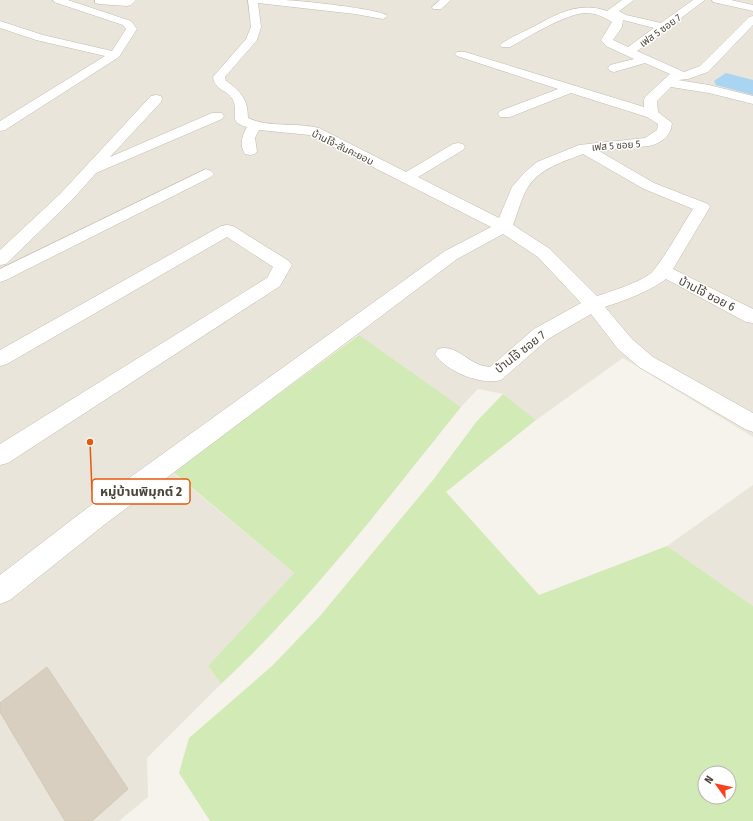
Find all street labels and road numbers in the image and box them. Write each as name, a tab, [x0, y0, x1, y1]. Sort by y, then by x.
street label: เฟส 5 ซอย 7	[638, 12, 684, 50]
street label: บ้านโจ้-สันคะยอม	[310, 128, 375, 168]
street label: เฟส 5 ซอย 5	[591, 138, 641, 154]
street label: บ้านโจ้ ซอย 6	[676, 274, 738, 314]
street label: บ้านโจ้ ซอย 7	[492, 328, 548, 376]

